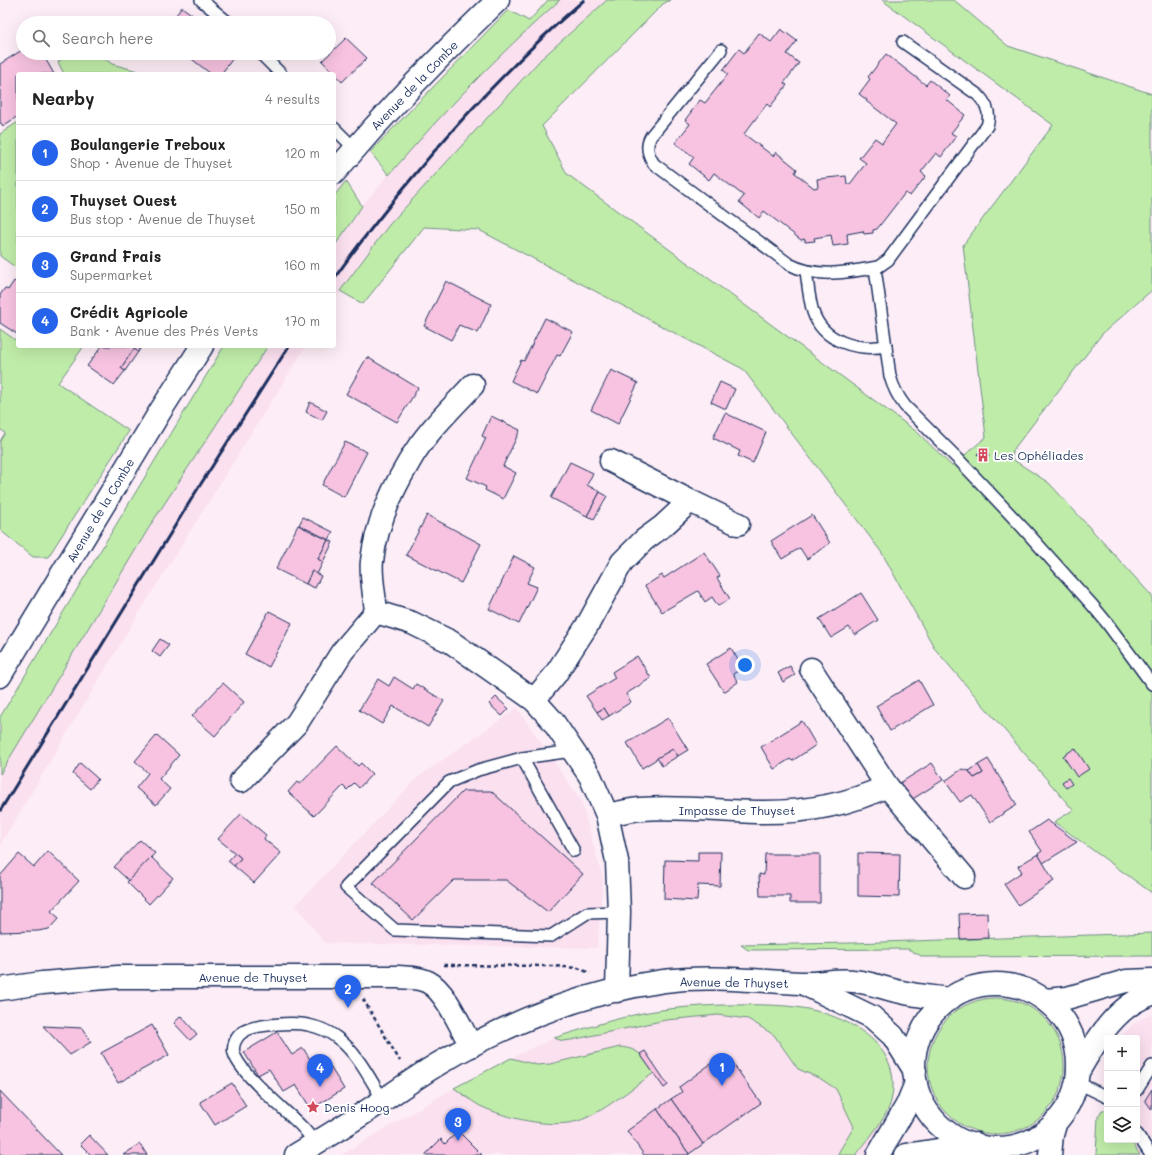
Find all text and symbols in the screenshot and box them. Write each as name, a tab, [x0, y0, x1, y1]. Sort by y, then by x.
search box	[16, 16, 336, 60]
icon: search	[30, 27, 52, 49]
text: Search here	[62, 28, 153, 48]
street label: Avenue de la Combe	[367, 37, 461, 133]
text: Nearby	[32, 87, 94, 109]
text: 4 results	[265, 90, 320, 107]
text: Boulangerie Treboux	[70, 134, 226, 154]
text: 1	[42, 144, 48, 161]
text: 120 m	[284, 144, 320, 161]
text: Shop · Avenue de Thuyset	[70, 154, 233, 171]
text: Thuyset Ouest	[70, 190, 177, 210]
text: 2	[41, 200, 49, 217]
text: 150 m	[284, 200, 320, 217]
text: Bus stop · Avenue de Thuyset	[70, 210, 256, 227]
text: Grand Frais	[70, 246, 161, 266]
text: 3	[41, 256, 49, 273]
text: 160 m	[284, 256, 320, 273]
text: Supermarket	[70, 266, 153, 283]
text: Crédit Agricole	[70, 302, 188, 322]
text: 4	[41, 312, 49, 329]
text: 170 m	[284, 312, 320, 329]
text: Bank · Avenue des Prés Verts	[70, 322, 258, 339]
building icon: Les Ophéliades	[975, 447, 991, 463]
place label: Les Ophéliades	[994, 447, 1084, 463]
street label: Avenue de la Combe	[63, 455, 137, 565]
your location	[735, 655, 755, 675]
street label: Impasse de Thuyset	[679, 802, 795, 818]
street label: Avenue de Thuyset	[198, 969, 308, 985]
street label: Avenue de Thuyset	[679, 973, 789, 991]
pin: 2	[335, 975, 361, 1008]
map controls	[1104, 1035, 1140, 1143]
button: +	[1104, 1035, 1140, 1071]
pin: 1	[709, 1053, 735, 1086]
pin: 4	[307, 1054, 333, 1087]
button: −	[1104, 1071, 1140, 1107]
place icon: Denis Hoog	[305, 1099, 321, 1115]
place label: Denis Hoog	[324, 1099, 389, 1115]
button: layers	[1104, 1107, 1140, 1143]
pin: 3	[445, 1108, 471, 1141]

